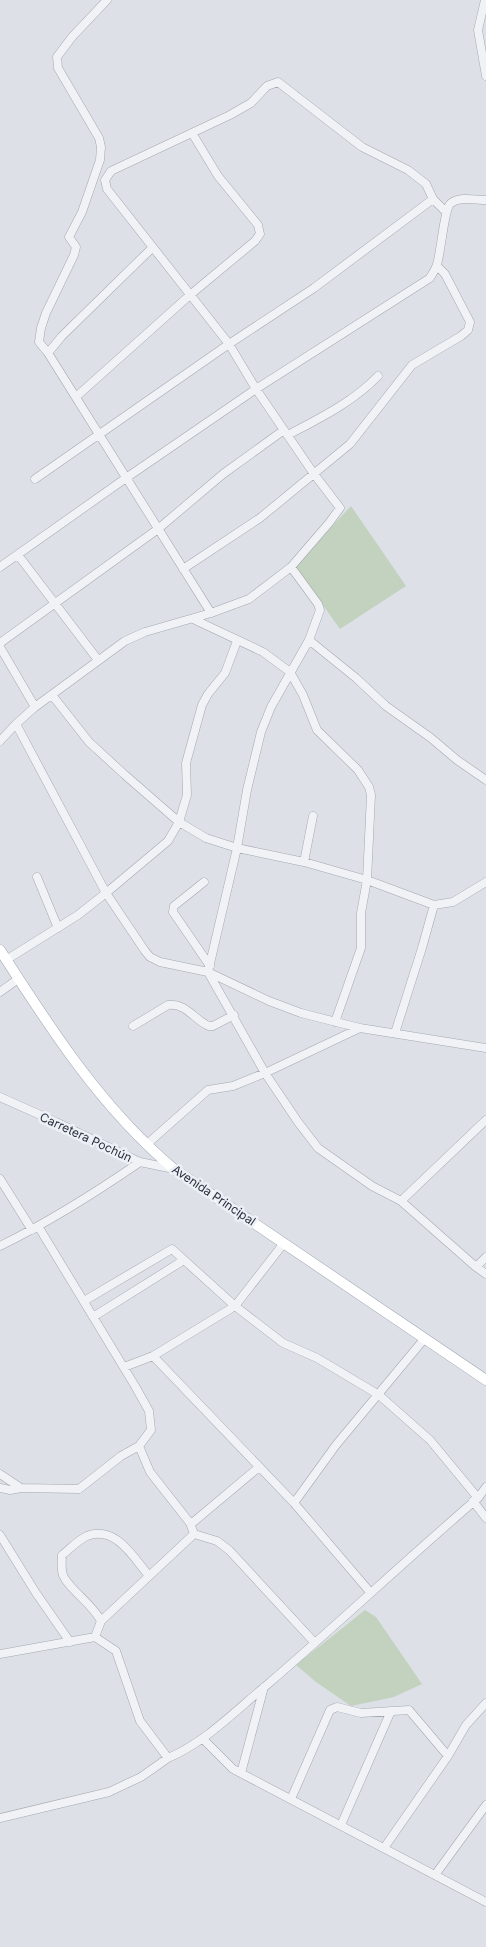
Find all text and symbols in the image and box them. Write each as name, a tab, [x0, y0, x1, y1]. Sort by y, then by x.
street label: Carretera Pochún	[38, 1109, 134, 1165]
street label: Avenida Principal	[169, 1161, 259, 1229]

